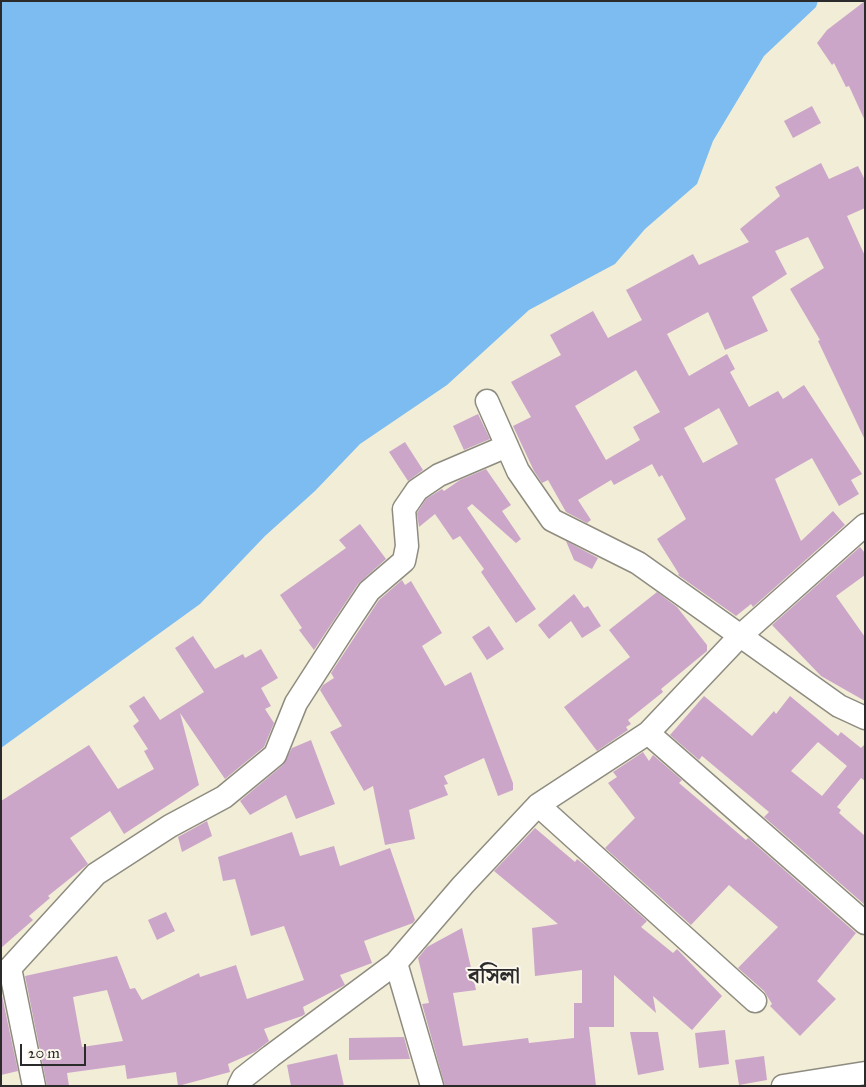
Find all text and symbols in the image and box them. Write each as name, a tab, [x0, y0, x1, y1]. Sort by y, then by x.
district label: বসিলা	[468, 965, 520, 991]
scale bar	[22, 1034, 89, 1066]
text: 20 m	[28, 1044, 60, 1062]

